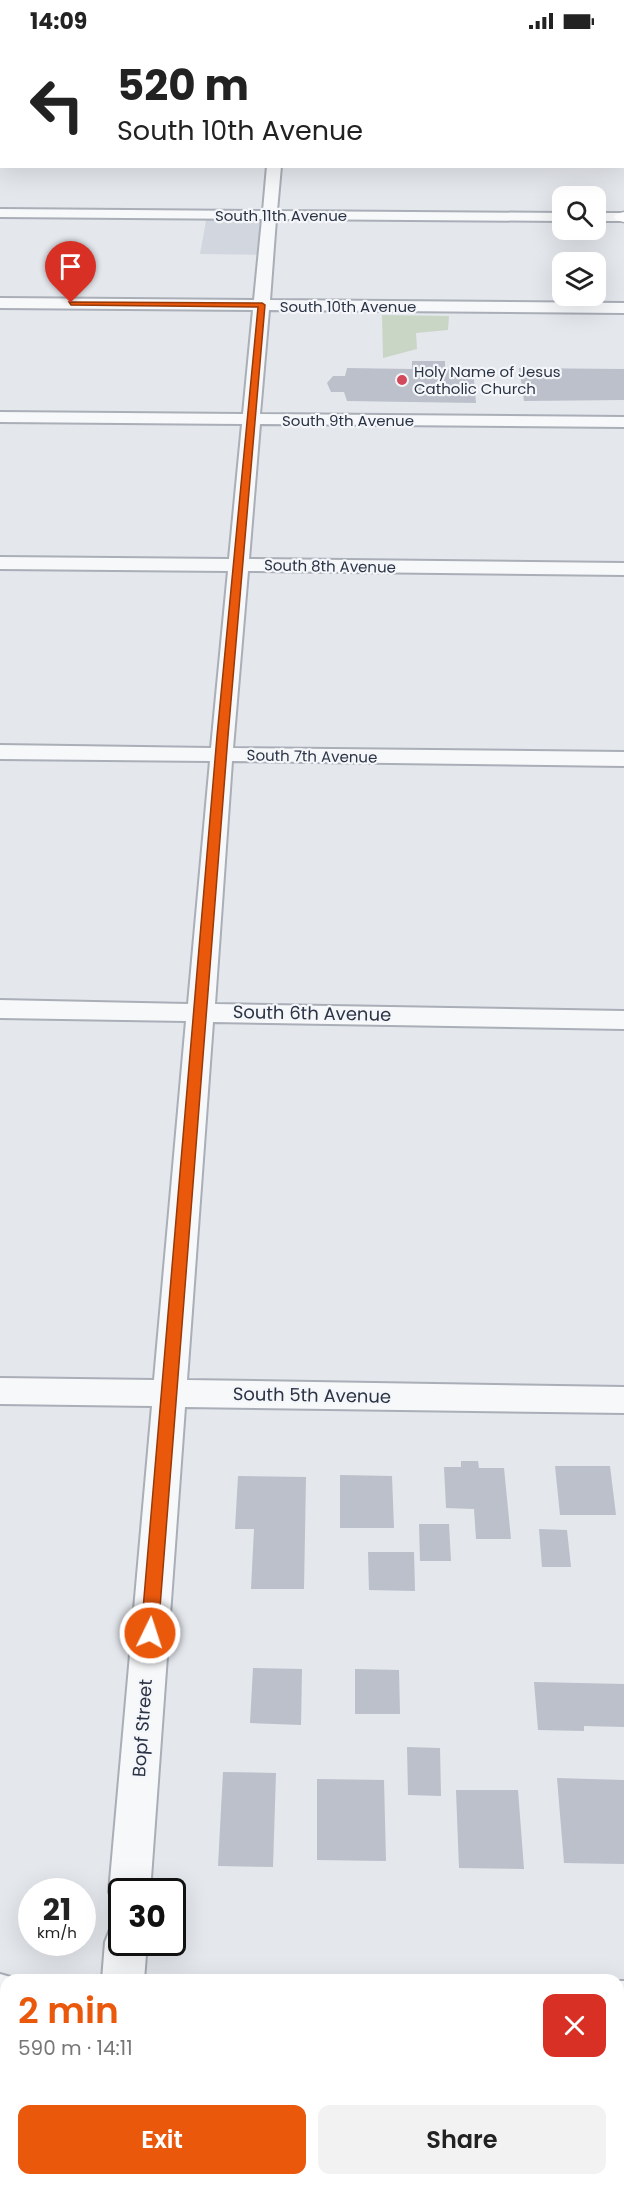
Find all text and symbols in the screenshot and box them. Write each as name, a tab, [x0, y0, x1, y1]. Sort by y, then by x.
text: 14:09	[30, 6, 87, 37]
text: 520 m	[117, 56, 249, 115]
icon: left	[18, 66, 96, 144]
text: South 10th Avenue	[117, 112, 363, 149]
map controls	[552, 186, 606, 306]
button: search	[552, 186, 606, 240]
street label: South 11th Avenue	[215, 205, 347, 226]
pin	[45, 241, 96, 303]
icon: arrive	[54, 250, 87, 283]
button: layers	[552, 252, 606, 306]
street label: South 10th Avenue	[280, 296, 416, 317]
place label: Holy Name of Jesus Catholic Church	[414, 361, 561, 399]
marker: Holy Name of Jesus Catholic Church	[395, 373, 409, 387]
street label: South 9th Avenue	[282, 410, 414, 431]
street label: South 8th Avenue	[264, 554, 396, 578]
street label: South 7th Avenue	[246, 744, 378, 768]
street label: South 6th Avenue	[233, 999, 391, 1027]
street label: South 5th Avenue	[233, 1381, 391, 1409]
position arrow	[118, 1601, 182, 1665]
street label: Bopf Street	[126, 1678, 158, 1778]
speed limit sign: 30	[108, 1878, 186, 1956]
text: 21	[43, 1888, 71, 1931]
text: km/h	[37, 1922, 77, 1943]
text: 2 min	[18, 1985, 119, 2036]
button: close	[543, 1994, 606, 2057]
text: 590 m · 14:11	[18, 2034, 133, 2062]
button: Exit	[18, 2105, 306, 2174]
button: Share	[318, 2105, 606, 2174]

